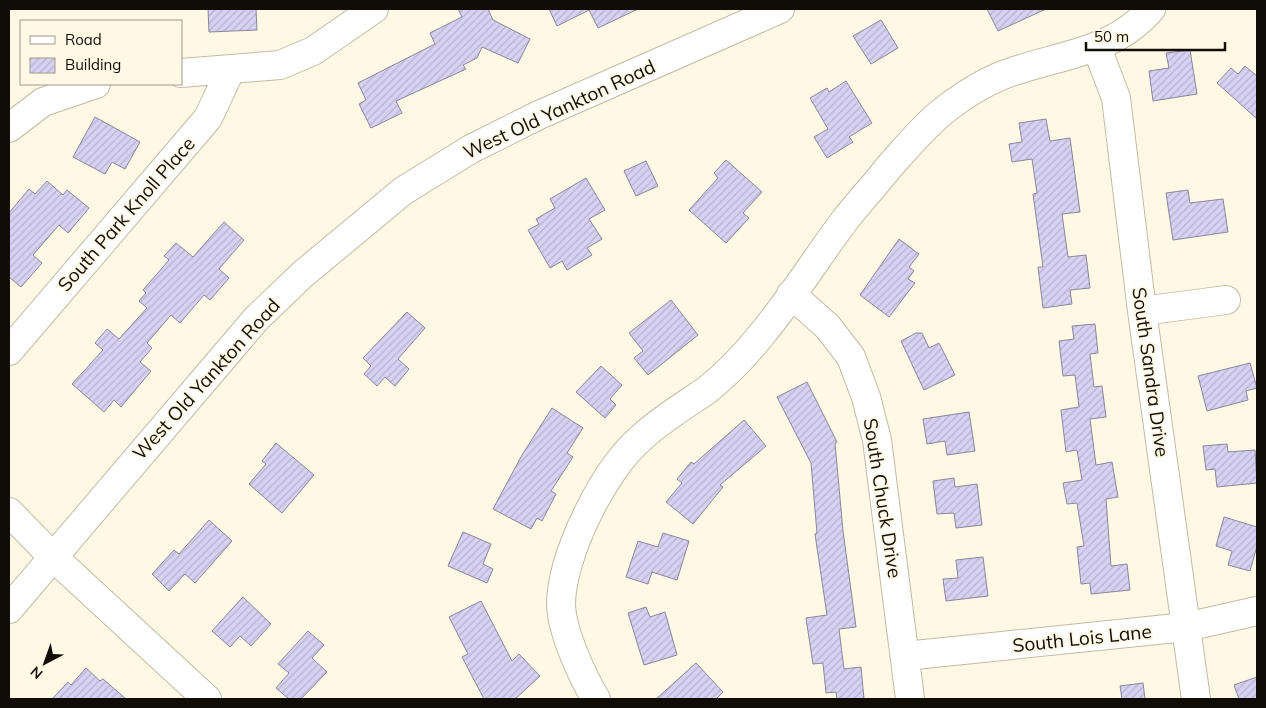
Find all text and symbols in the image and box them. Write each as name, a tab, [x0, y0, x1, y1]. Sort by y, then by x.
legend	[20, 20, 182, 85]
scale bar	[1086, 20, 1225, 52]
text: 50 m	[1094, 27, 1129, 46]
text: Road	[65, 30, 102, 49]
street label: West Old Yankton Road	[459, 54, 659, 164]
text: Building	[65, 55, 121, 74]
street label: South Park Knoll Place	[52, 132, 200, 296]
street label: South Sandra Drive	[1127, 286, 1175, 458]
street label: West Old Yankton Road	[127, 293, 285, 465]
street label: South Chuck Drive	[859, 416, 907, 580]
street label: South Lois Lane	[1011, 619, 1153, 657]
north arrow	[20, 638, 70, 688]
text: N	[27, 663, 46, 683]

